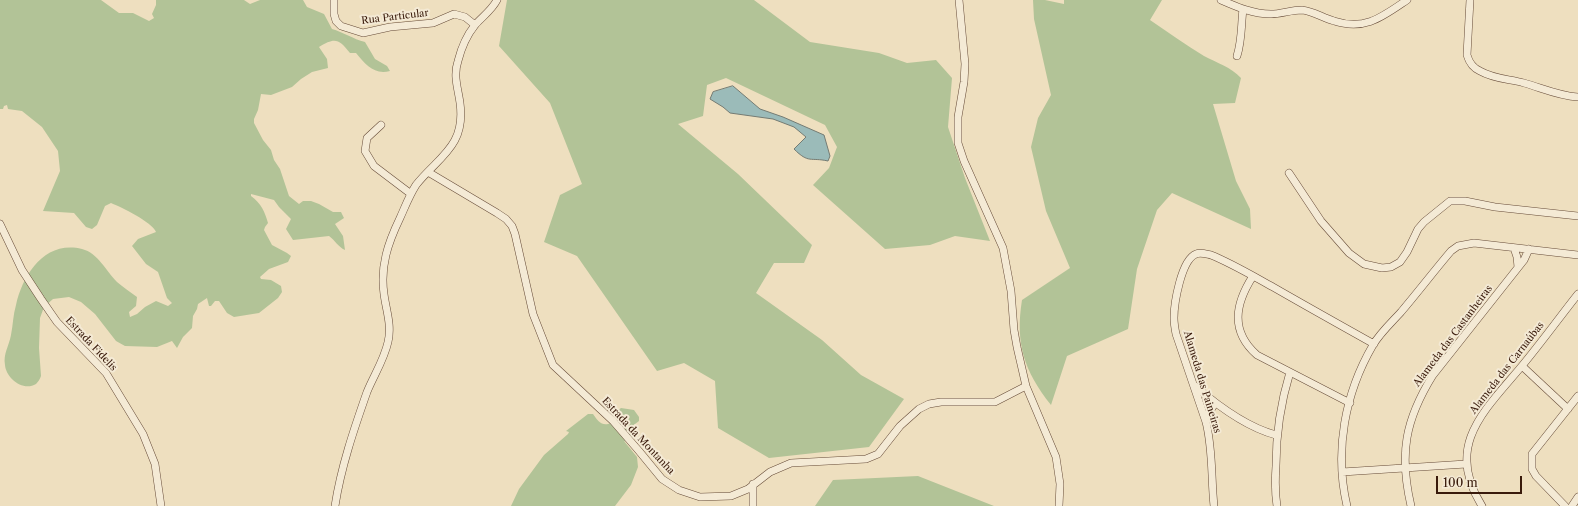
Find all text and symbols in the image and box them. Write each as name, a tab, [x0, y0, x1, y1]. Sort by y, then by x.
street label: Rua Particular	[361, 7, 429, 27]
street label: Alameda das Castanheiras	[1411, 283, 1495, 389]
street label: Estrada Fidelis	[63, 314, 119, 374]
street label: Alameda das Carnaúbas	[1467, 320, 1547, 416]
street label: Alameda das Paineiras	[1181, 329, 1223, 435]
street label: Estrada da Montanha	[599, 395, 677, 477]
scale bar	[1438, 468, 1524, 494]
text: 100 m	[1443, 475, 1478, 490]

